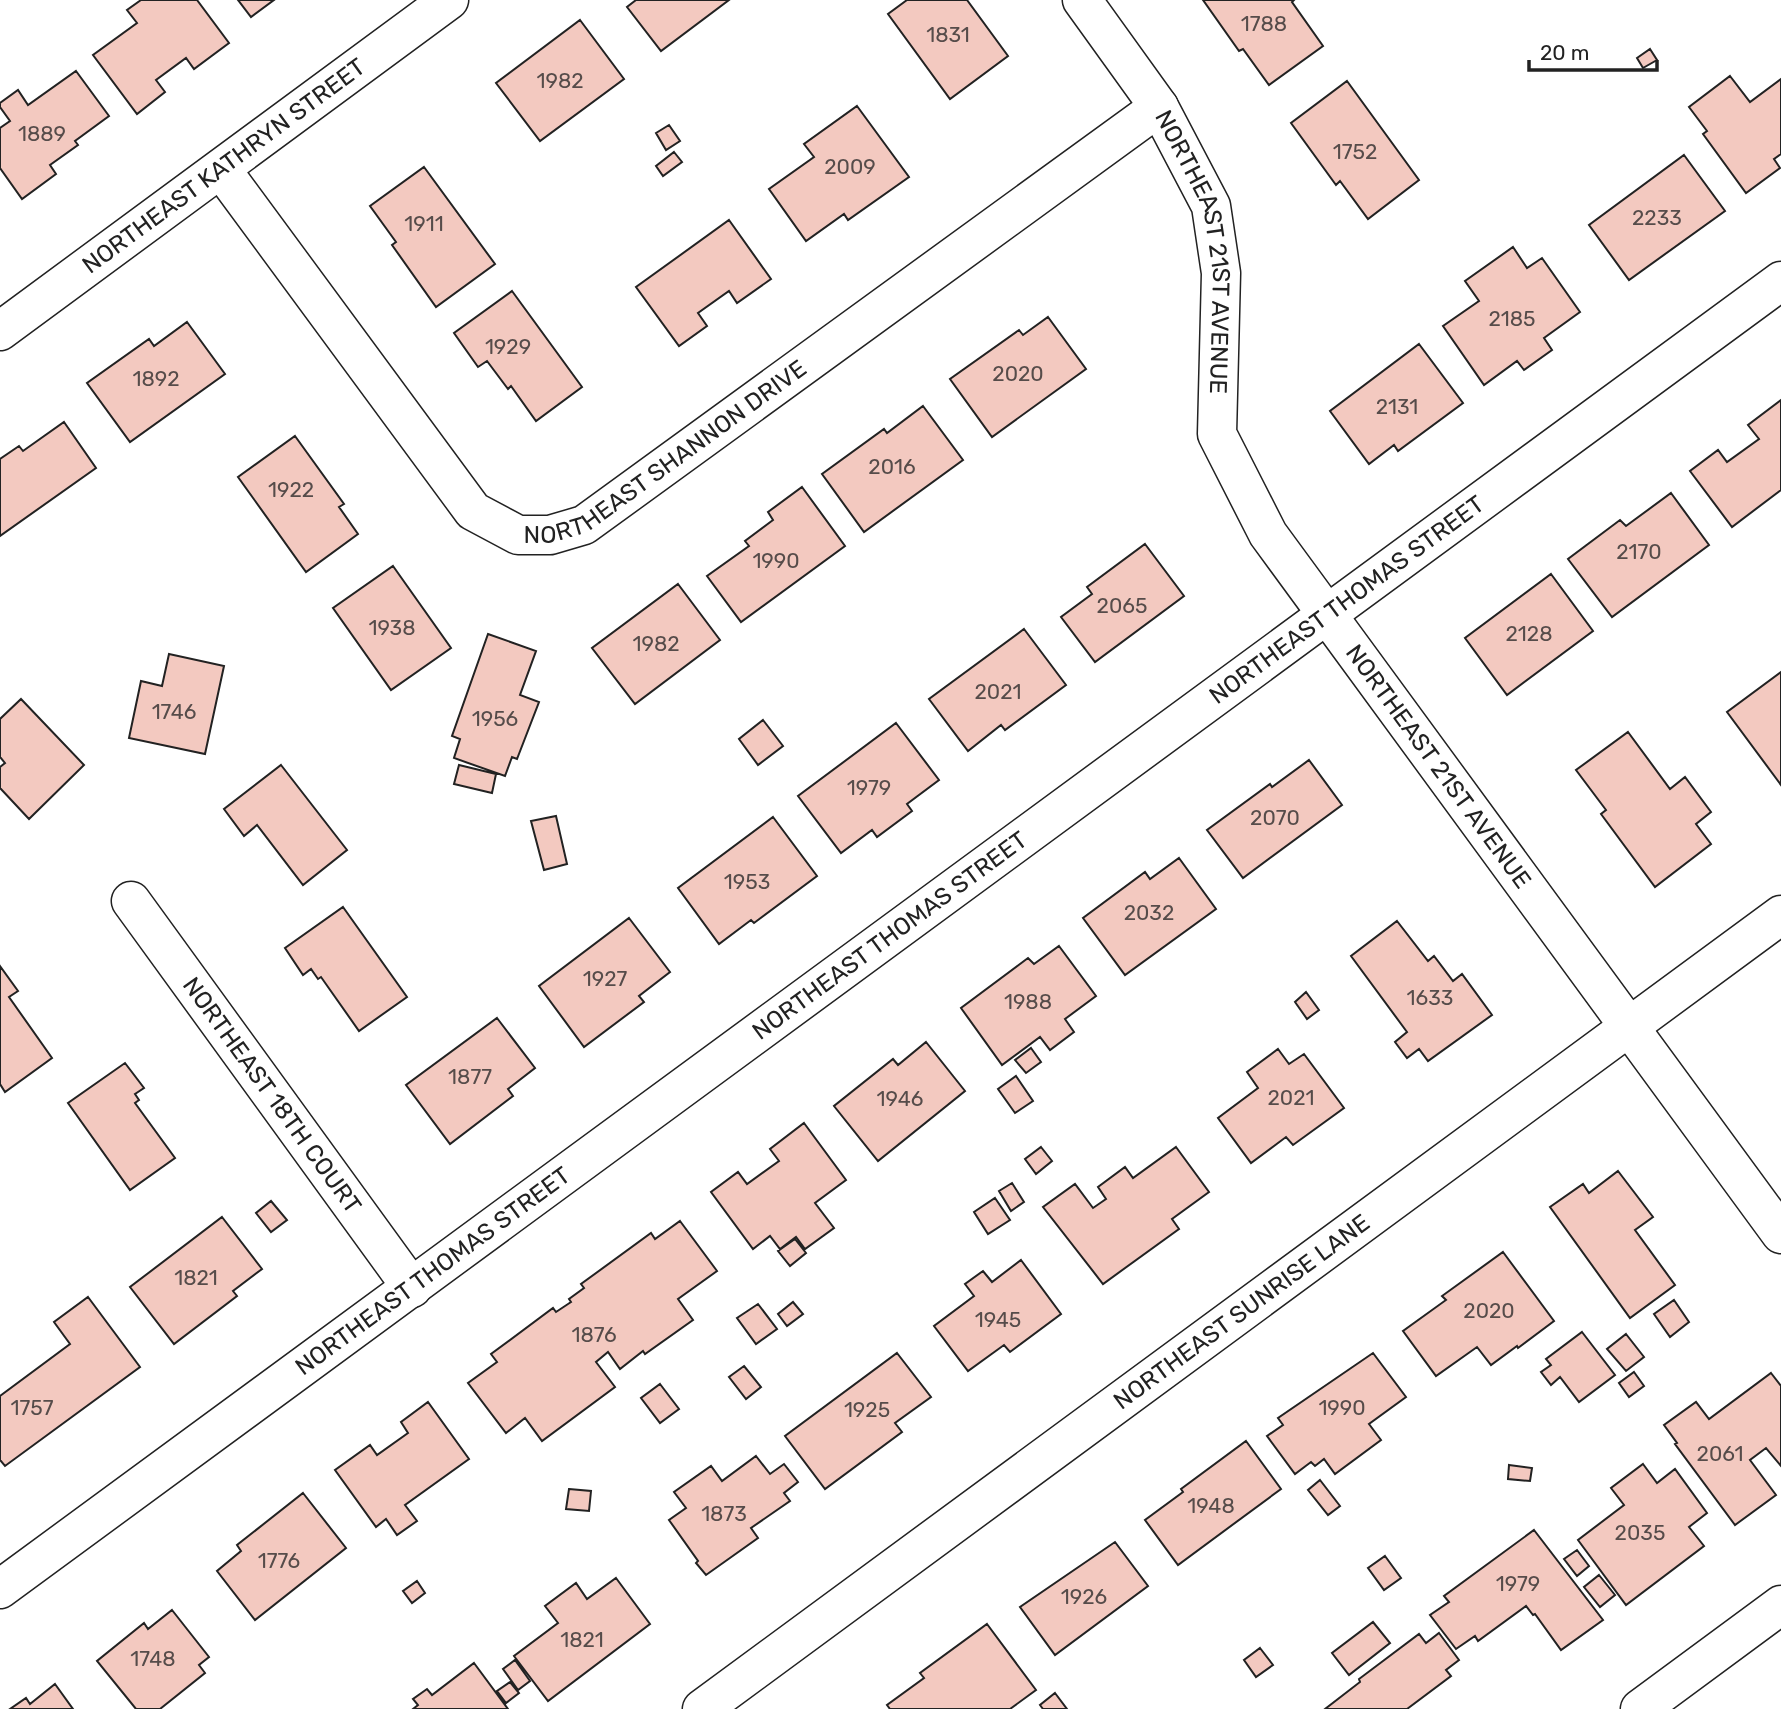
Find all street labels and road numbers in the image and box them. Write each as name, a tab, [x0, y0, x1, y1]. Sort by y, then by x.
street label: NORTHEAST KATHRYN STREET	[77, 53, 371, 279]
street label: NORTHEAST 21ST AVENUE	[1149, 106, 1235, 394]
street label: NORTHEAST SHANNON DRIVE	[524, 354, 812, 549]
street label: NORTHEAST THOMAS STREET	[1204, 490, 1490, 710]
street label: NORTHEAST 21ST AVENUE	[1340, 639, 1537, 894]
street label: NORTHEAST THOMAS STREET	[747, 825, 1033, 1046]
street label: NORTHEAST 18TH COURT	[177, 972, 367, 1219]
street label: NORTHEAST THOMAS STREET	[290, 1161, 576, 1381]
street label: NORTHEAST SUNRISE LANE	[1108, 1209, 1375, 1415]

